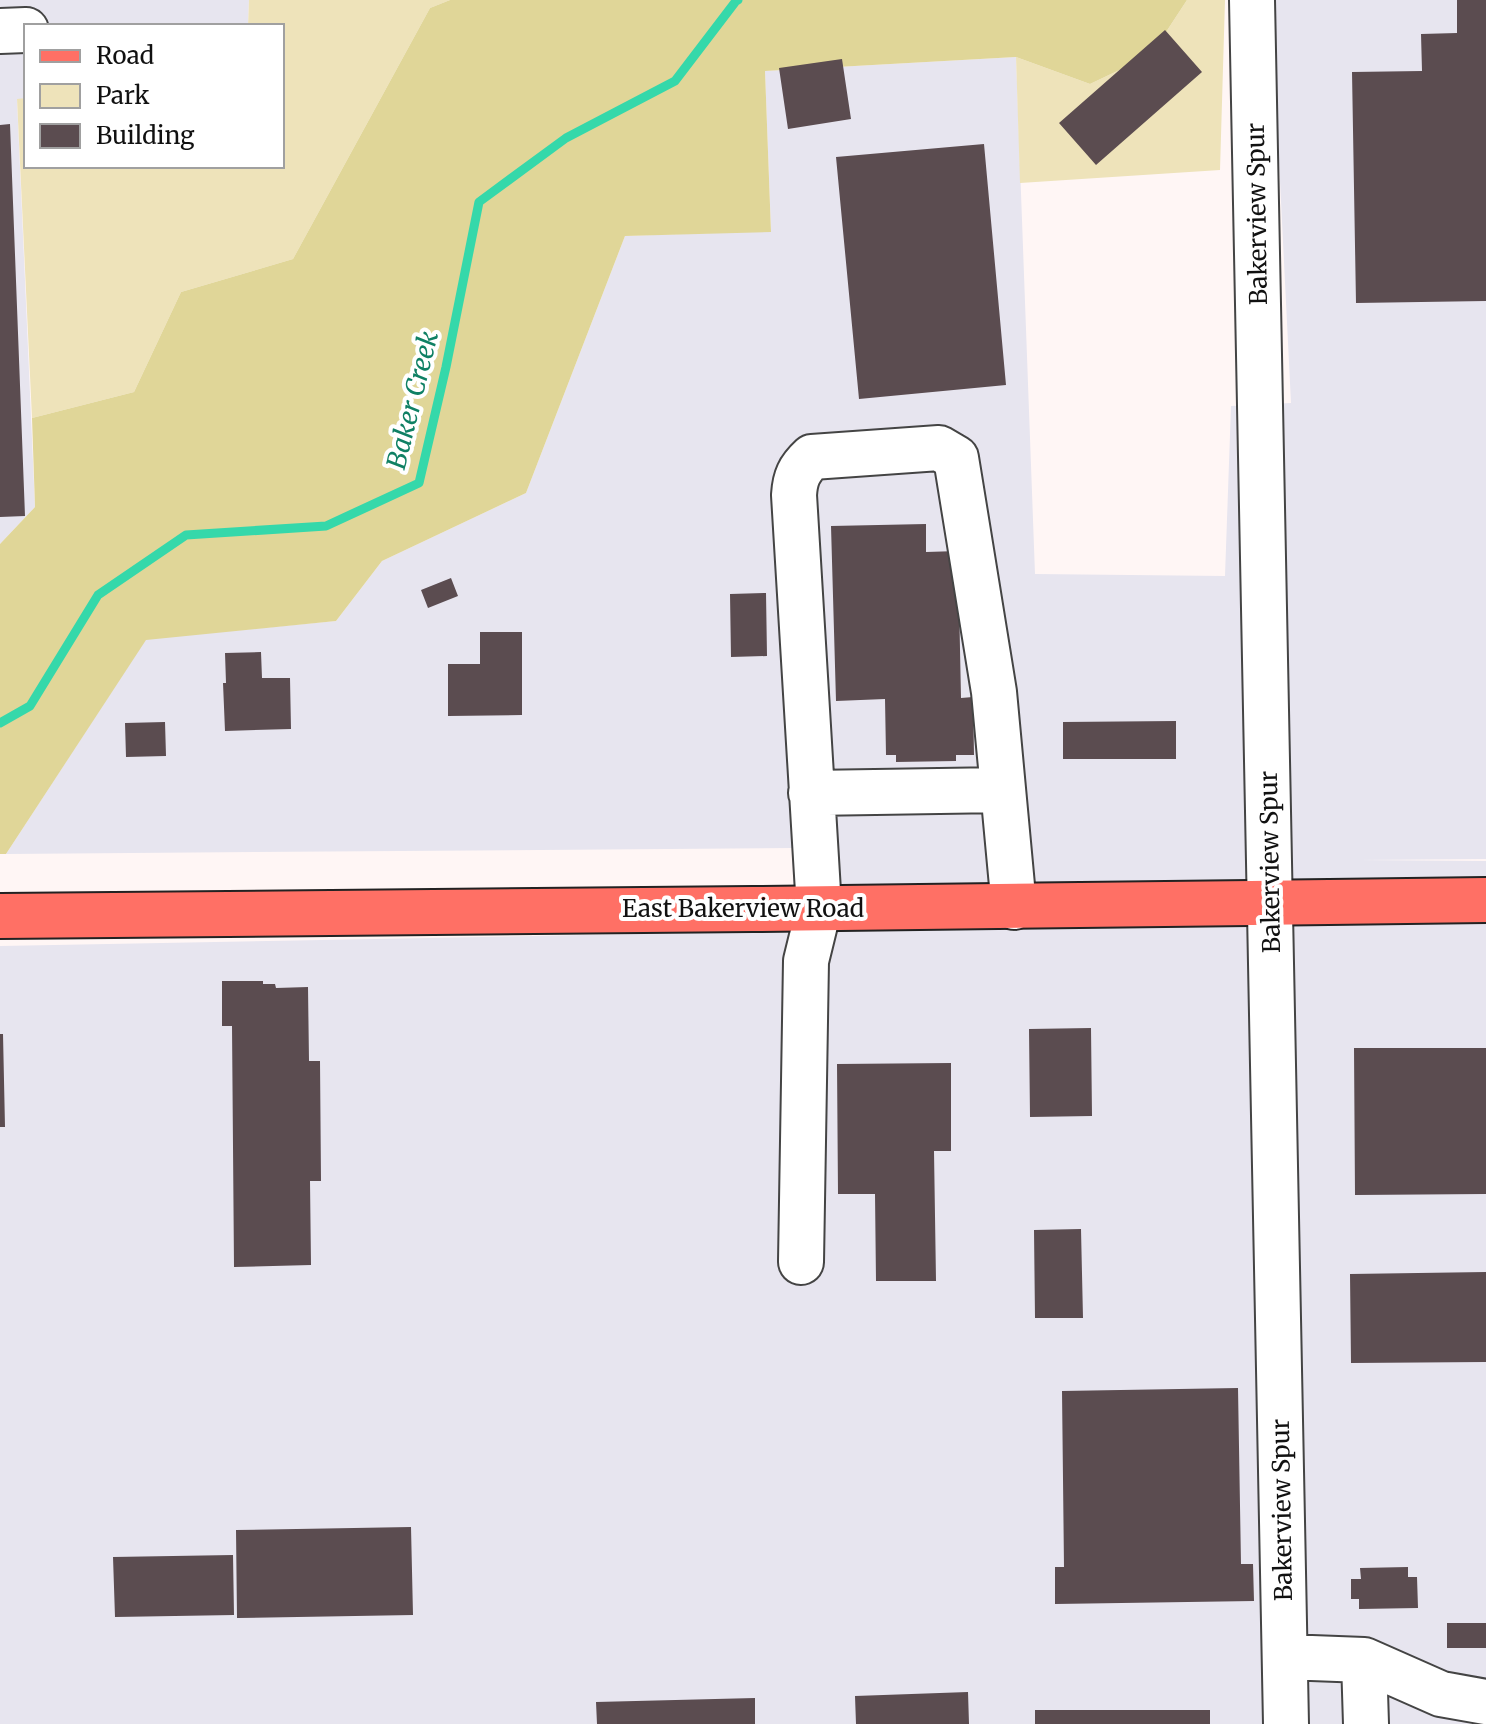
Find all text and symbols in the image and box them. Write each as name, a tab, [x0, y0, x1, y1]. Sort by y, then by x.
legend	[24, 24, 284, 168]
text: Road	[96, 40, 154, 71]
text: Park	[96, 80, 150, 111]
text: Building	[96, 120, 195, 151]
street label: Bakerview Spur	[1240, 122, 1274, 306]
water label: Baker Creek	[379, 328, 445, 472]
street label: Bakerview Spur	[1253, 770, 1287, 954]
street label: East Bakerview Road	[622, 893, 864, 924]
street label: Bakerview Spur	[1265, 1418, 1299, 1602]

